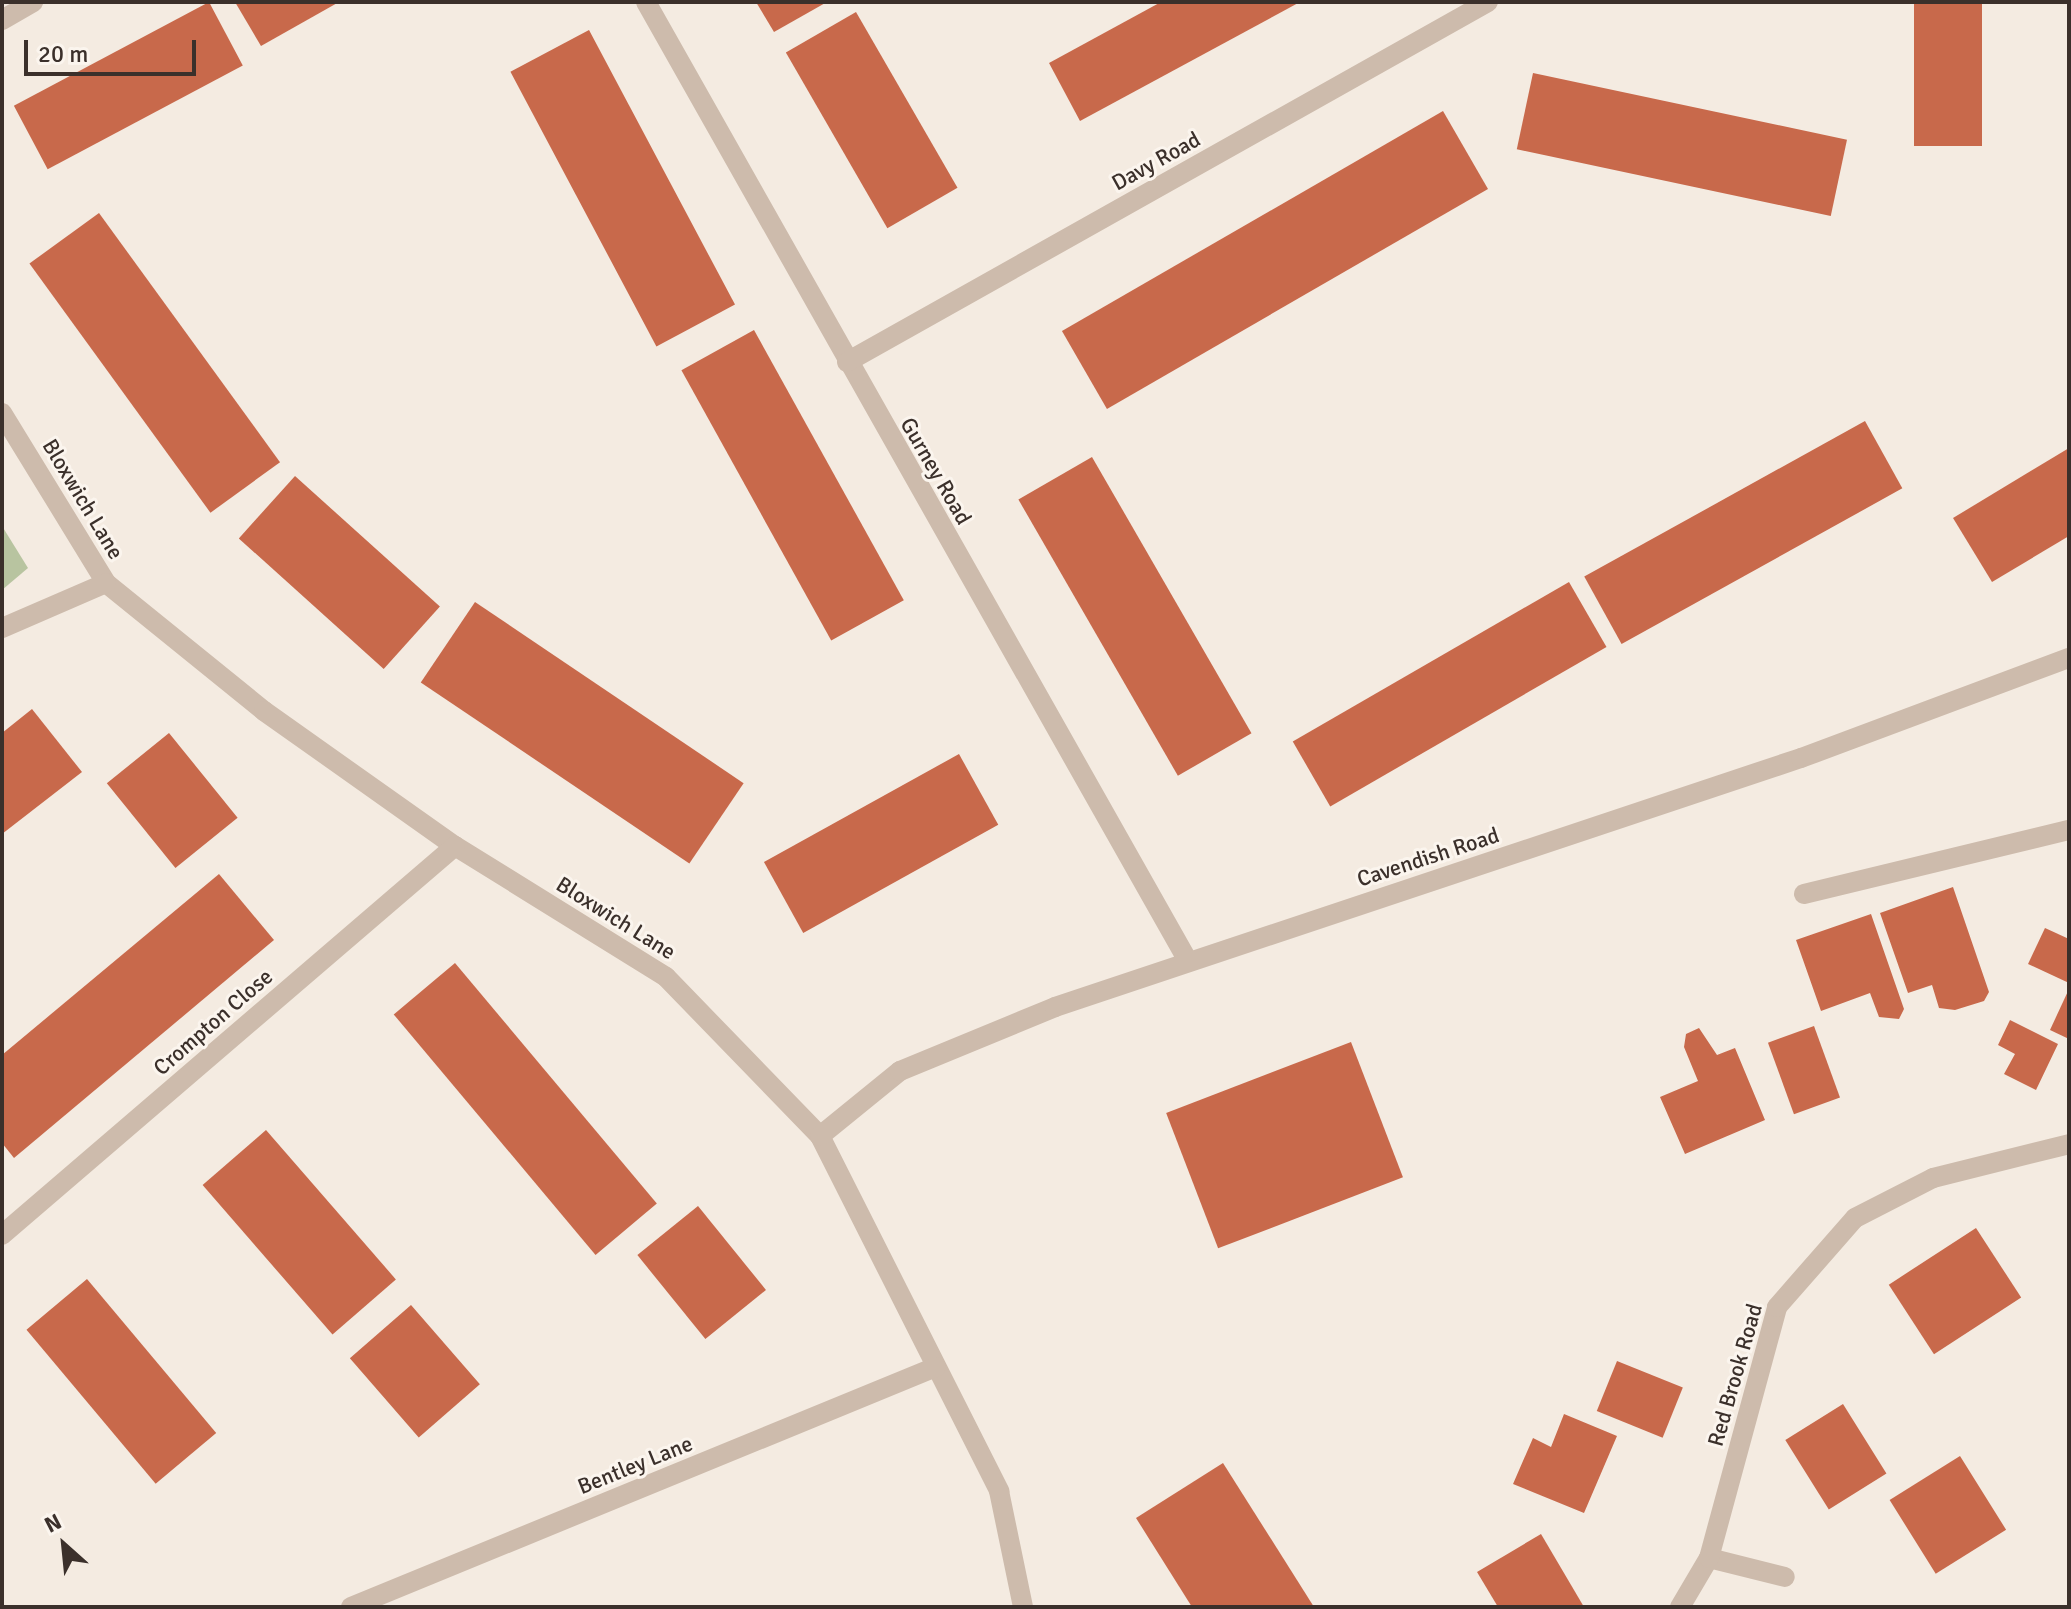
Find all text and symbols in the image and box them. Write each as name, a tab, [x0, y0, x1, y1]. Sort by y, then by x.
scale bar	[28, 24, 200, 74]
text: 20 m	[38, 39, 88, 69]
street label: Davy Road	[1107, 126, 1205, 196]
street label: Gurney Road	[895, 413, 977, 529]
street label: Bloxwich Lane	[37, 434, 129, 564]
street label: Cavendish Road	[1354, 822, 1502, 892]
street label: Bloxwich Lane	[551, 871, 681, 965]
street label: Crompton Close	[148, 963, 278, 1081]
street label: Red Brook Road	[1702, 1301, 1768, 1449]
street label: Bentley Lane	[574, 1430, 696, 1500]
north arrow	[24, 1505, 104, 1585]
text: N	[40, 1508, 66, 1539]

